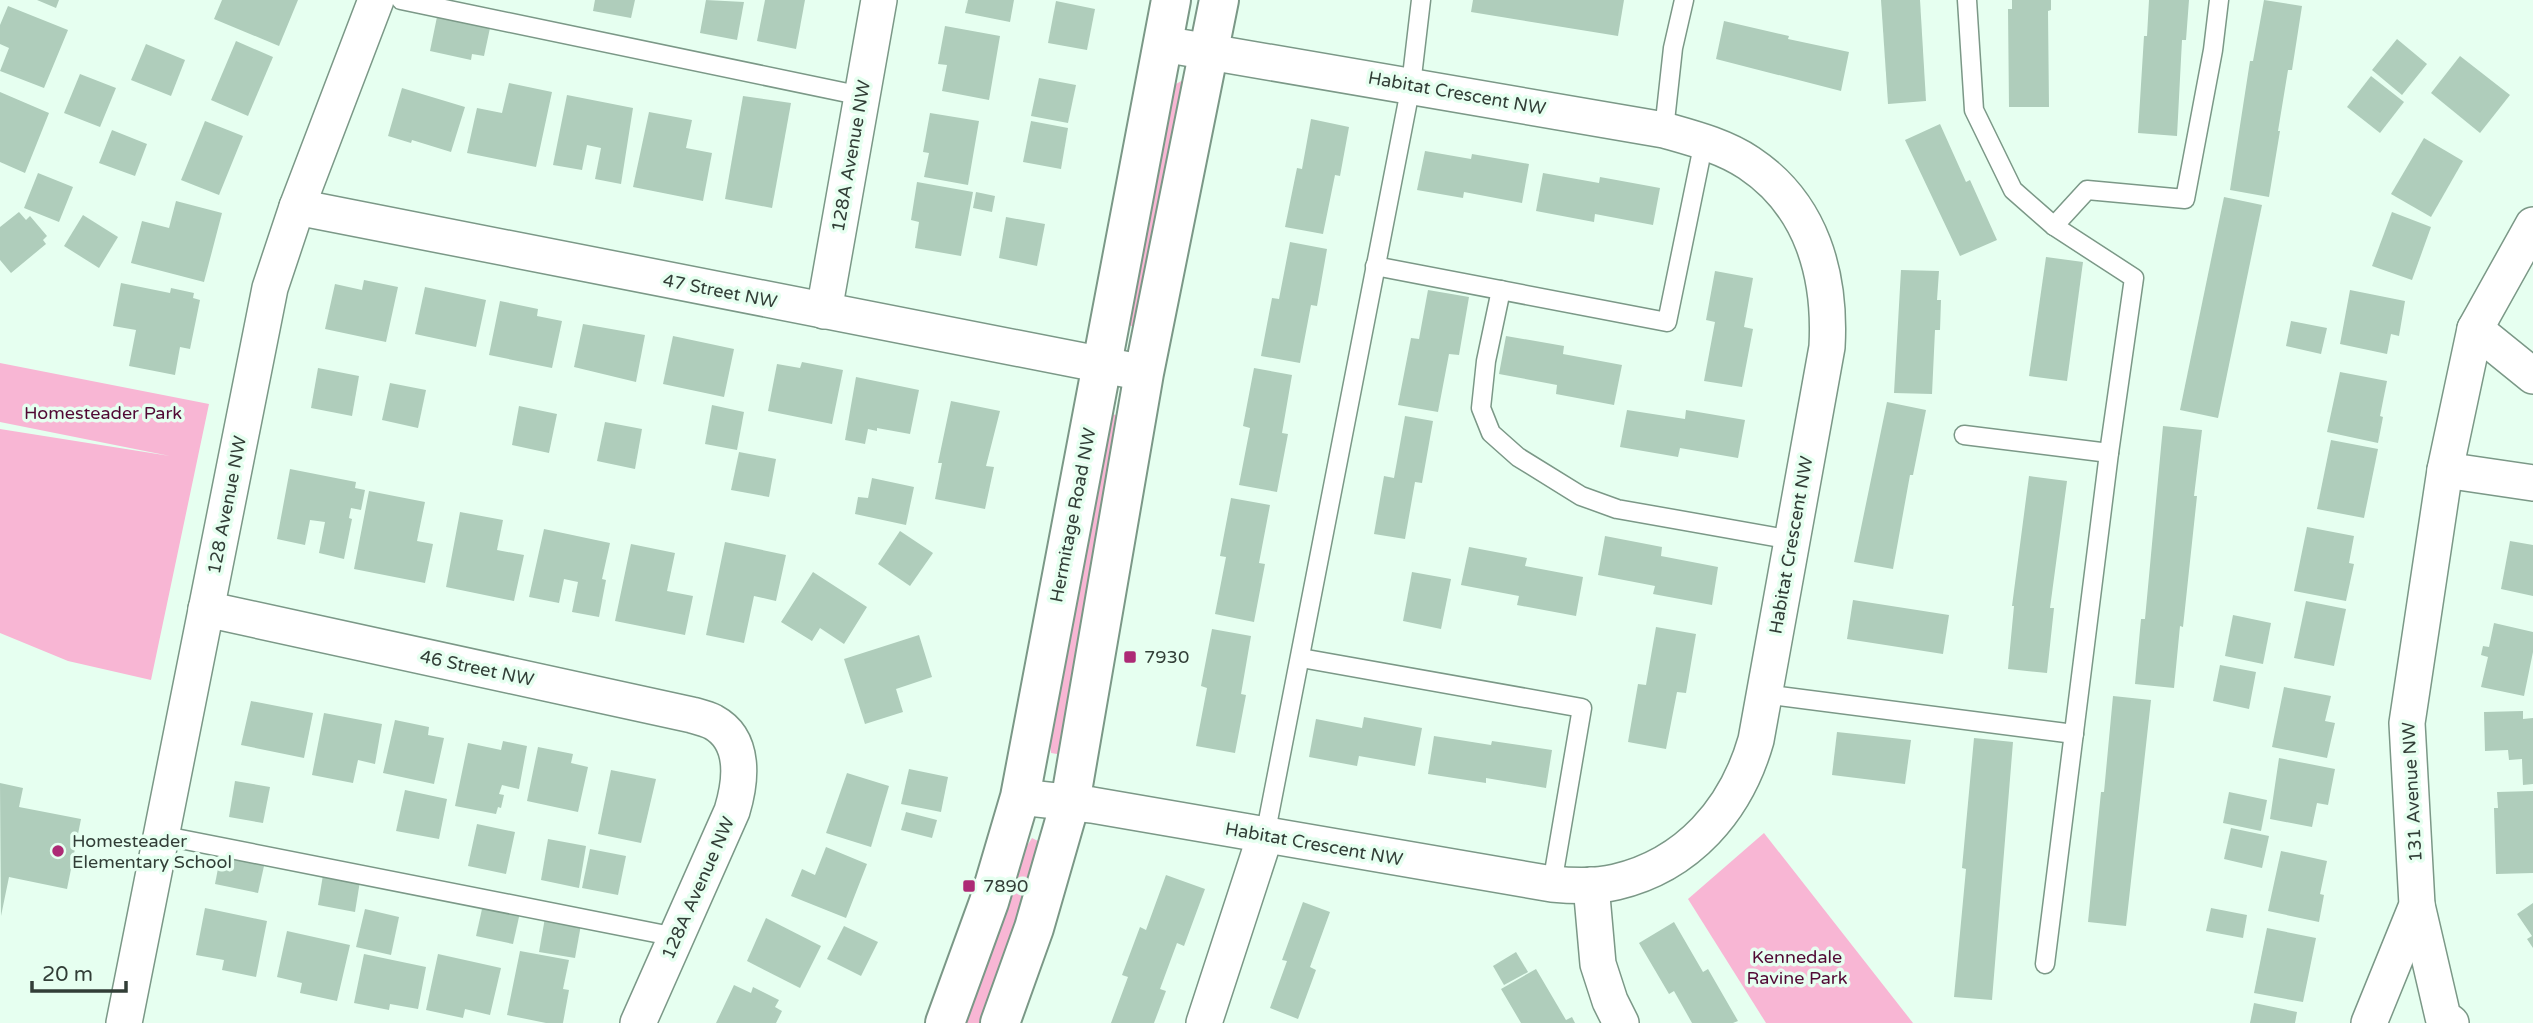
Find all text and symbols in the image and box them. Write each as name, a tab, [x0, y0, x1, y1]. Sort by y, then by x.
street label: Habitat Crescent NW	[1366, 67, 1548, 119]
street label: 128A Avenue NW	[827, 78, 875, 234]
street label: 47 Street NW	[661, 269, 779, 313]
park label: Homesteader Park	[24, 402, 182, 424]
street label: Hermitage Road NW	[1045, 426, 1101, 604]
street label: 128 Avenue NW	[203, 434, 251, 576]
street label: Habitat Crescent NW	[1765, 454, 1817, 636]
street label: 46 Street NW	[418, 645, 536, 691]
place label: 7930	[1144, 646, 1189, 668]
marker: 7930	[1122, 649, 1138, 665]
street label: 131 Avenue NW	[2397, 721, 2427, 863]
street label: 128A Avenue NW	[657, 813, 739, 963]
street label: Habitat Crescent NW	[1223, 818, 1405, 870]
place label: Homesteader Elementary School	[72, 830, 232, 873]
marker: Homesteader Elementary School	[50, 843, 66, 859]
place label: 7890	[983, 875, 1028, 897]
marker: 7890	[961, 878, 977, 894]
park label: Kennedale Ravine Park	[1746, 946, 1848, 989]
scale bar	[32, 950, 126, 994]
text: 20 m	[42, 962, 93, 987]

